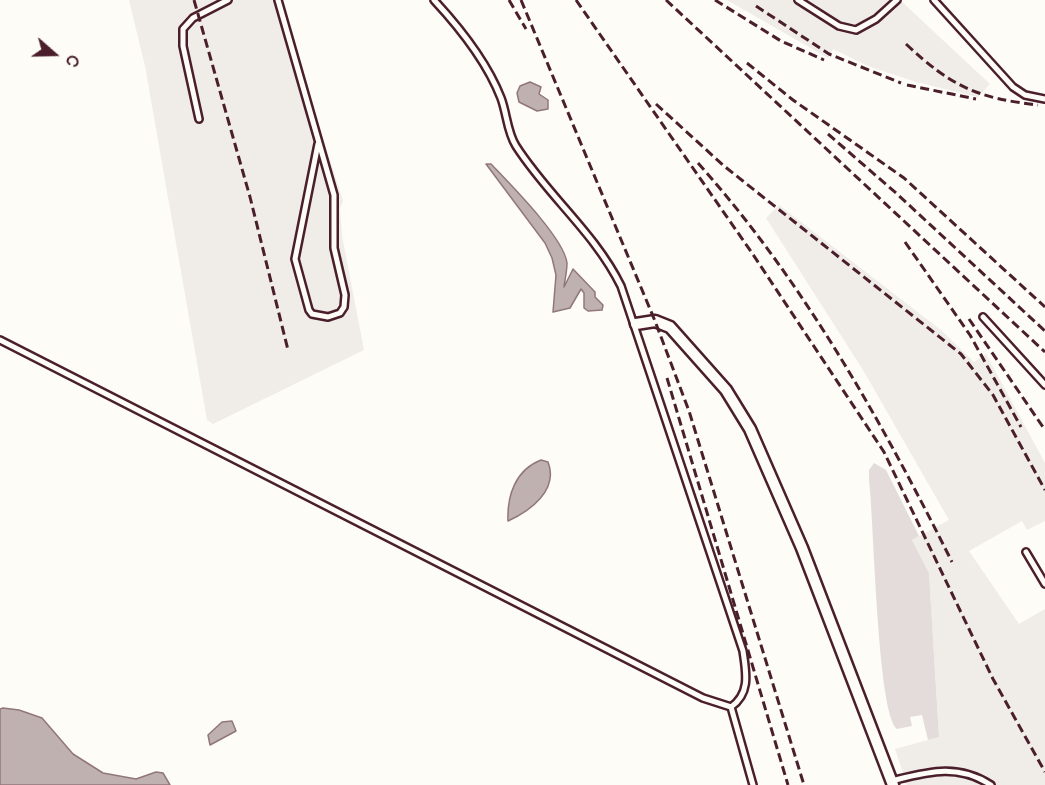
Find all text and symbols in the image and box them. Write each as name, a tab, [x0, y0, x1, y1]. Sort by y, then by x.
north arrow	[24, 24, 84, 84]
text: С	[61, 52, 82, 69]

